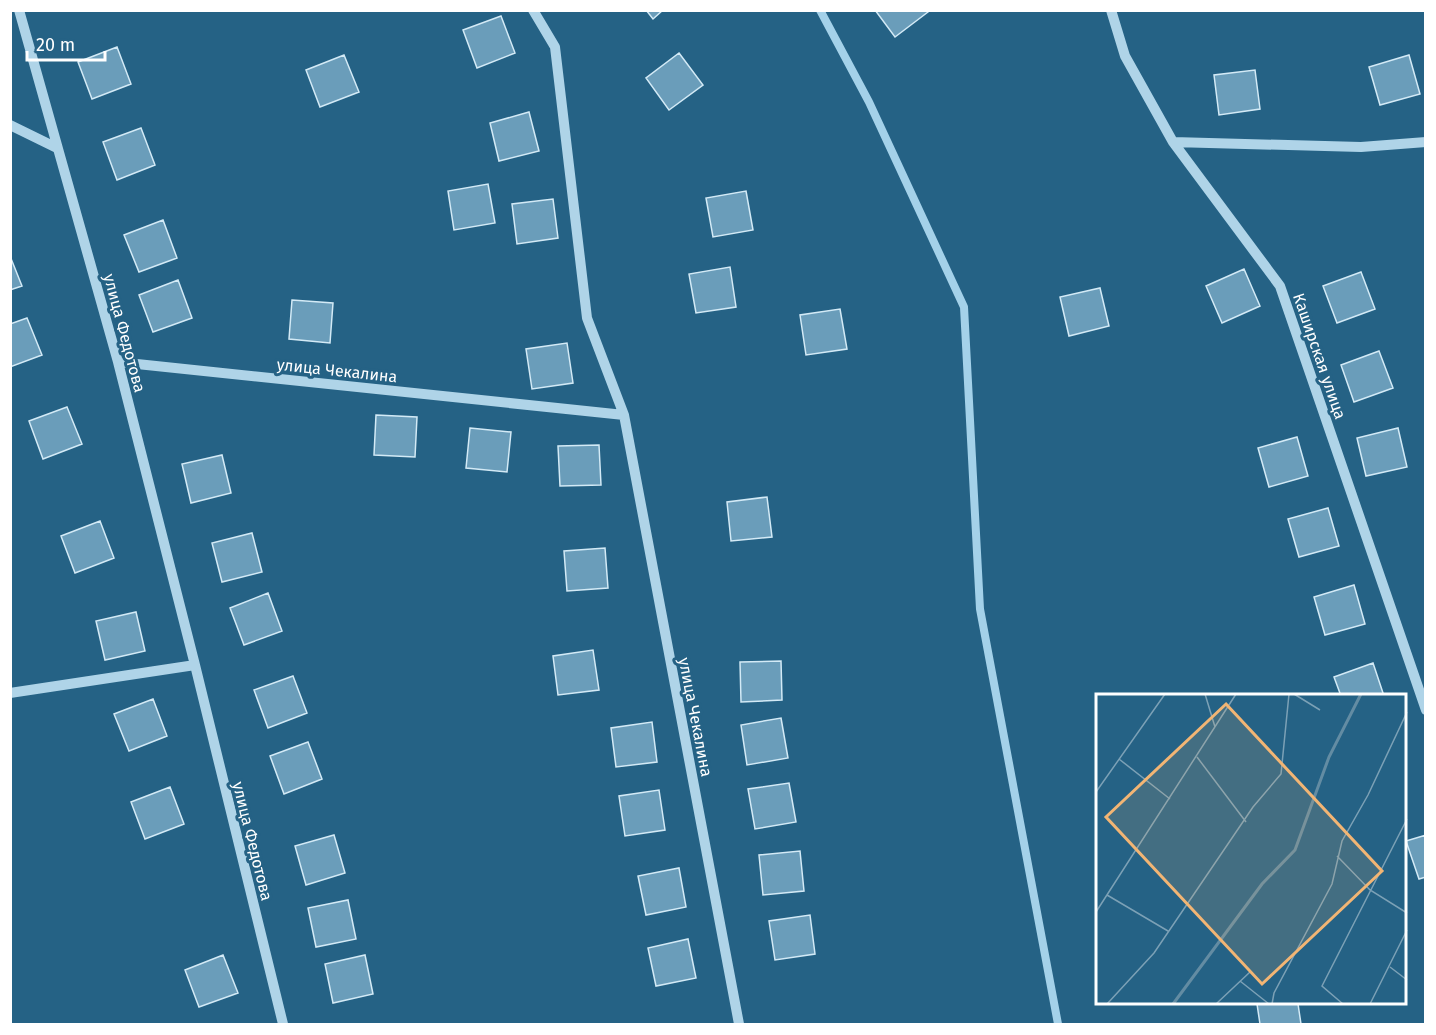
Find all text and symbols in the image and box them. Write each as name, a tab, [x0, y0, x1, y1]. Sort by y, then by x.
scale bar	[27, 24, 105, 62]
text: 20 m	[36, 34, 75, 56]
street label: улица Федотова	[100, 272, 149, 395]
street label: Каширская улица	[1289, 291, 1350, 422]
street label: улица Чекалина	[276, 355, 398, 386]
street label: улица Чекалина	[675, 656, 716, 778]
inset map	[1096, 694, 1406, 1005]
street label: улица Федотова	[229, 780, 276, 903]

